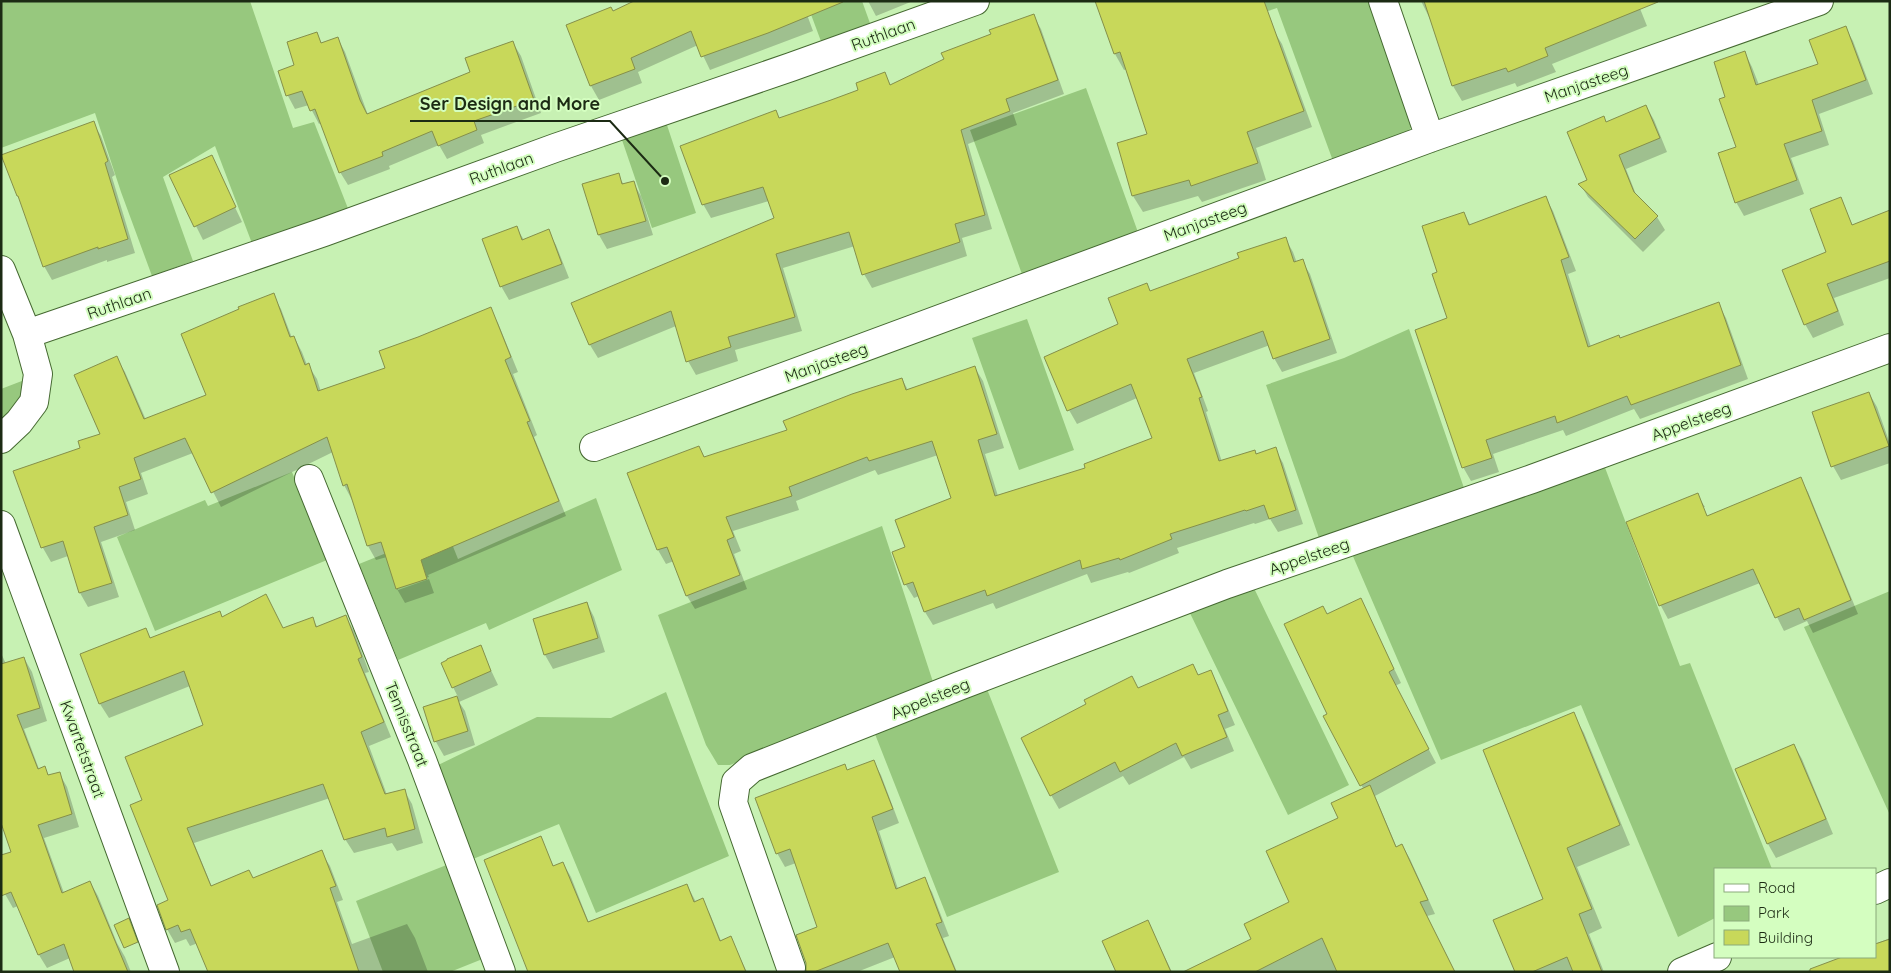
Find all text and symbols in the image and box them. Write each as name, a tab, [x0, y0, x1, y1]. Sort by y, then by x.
street label: Ruthlaan	[848, 13, 918, 55]
street label: Manjasteeg	[1542, 59, 1630, 107]
callout: Ser Design and More	[410, 88, 610, 121]
text: Ser Design and More	[420, 92, 600, 115]
street label: Ruthlaan	[466, 147, 536, 189]
street label: Manjasteeg	[1161, 197, 1249, 245]
street label: Ruthlaan	[84, 283, 154, 323]
street label: Manjasteeg	[782, 338, 870, 386]
street label: Appelsteeg	[1648, 397, 1734, 445]
street label: Appelsteeg	[1266, 533, 1352, 579]
street label: Appelsteeg	[888, 673, 972, 723]
street label: Tennisstraat	[381, 678, 433, 770]
street label: Kwartetstraat	[56, 697, 110, 801]
legend	[1714, 868, 1876, 958]
text: Road	[1758, 878, 1795, 897]
text: Park	[1758, 903, 1790, 922]
text: Building	[1758, 928, 1813, 947]

